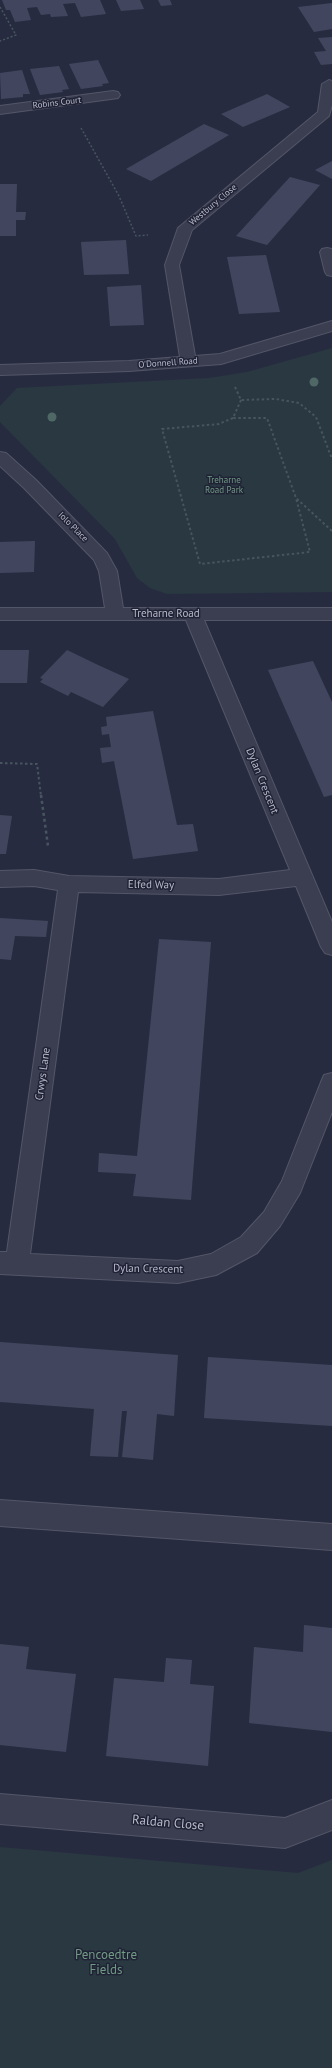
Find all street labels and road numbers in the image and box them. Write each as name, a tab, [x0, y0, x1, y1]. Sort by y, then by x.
street label: Robins Court	[32, 95, 82, 111]
street label: Westbury Close	[187, 182, 239, 228]
street label: O'Donnell Road	[138, 356, 198, 370]
street label: Iolo Place	[56, 510, 90, 544]
street label: Treharne Road	[132, 607, 200, 621]
street label: Dylan Crescent	[243, 746, 281, 816]
street label: Elfed Way	[128, 878, 174, 892]
street label: Crwys Lane	[33, 1047, 53, 1101]
street label: Dylan Crescent	[113, 1262, 183, 1276]
street label: Raldan Close	[131, 1812, 205, 1834]

